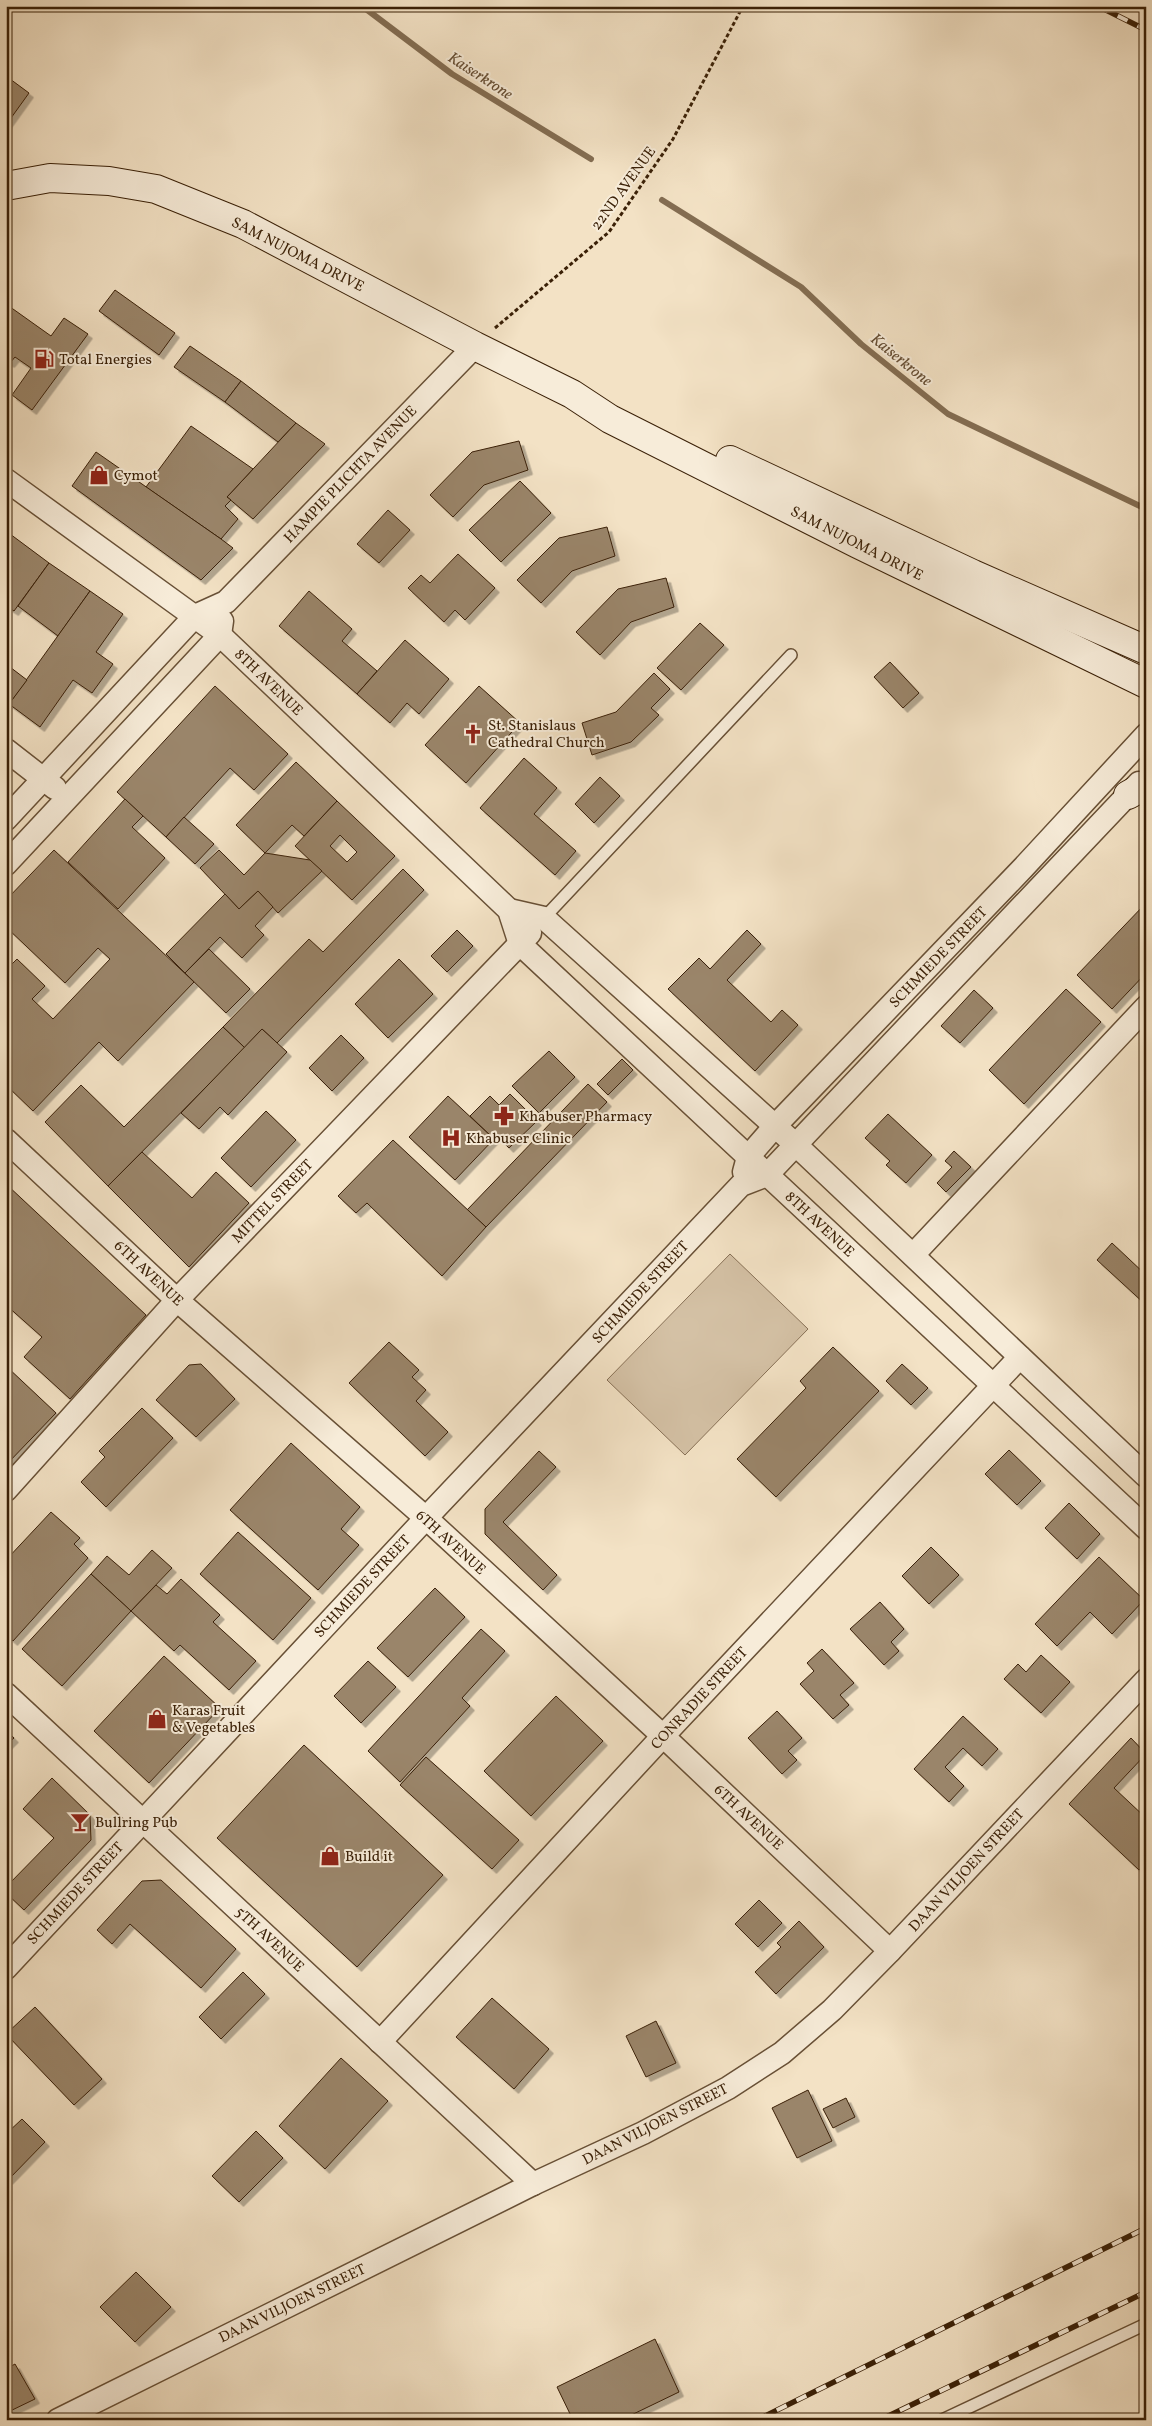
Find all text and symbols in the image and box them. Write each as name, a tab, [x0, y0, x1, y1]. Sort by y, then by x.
water label: Kaiserkrone	[443, 47, 517, 106]
street label: 22ND AVENUE	[587, 143, 662, 235]
street label: SAM NUJOMA DRIVE	[227, 213, 367, 298]
water label: Kaiserkrone	[865, 329, 936, 392]
fuel station icon: Total Energies	[33, 348, 55, 370]
place label: Total Energies	[59, 350, 152, 371]
street label: HAMPIE PLICHTA AVENUE	[280, 402, 423, 549]
shop icon: Cymot	[88, 464, 110, 486]
place label: Cymot	[114, 466, 158, 487]
street label: SAM NUJOMA DRIVE	[786, 502, 926, 587]
street label: 8TH AVENUE	[229, 645, 307, 721]
place label: St. Stanislaus Cathedral Church	[488, 716, 605, 754]
church icon: St. Stanislaus Cathedral Church	[462, 723, 484, 745]
street label: SCHMIEDE STREET	[885, 903, 993, 1013]
pharmacy icon: Khabuser Pharmacy	[493, 1105, 515, 1127]
place label: Khabuser Pharmacy	[519, 1107, 652, 1128]
hospital icon: Khabuser Clinic	[440, 1127, 462, 1149]
place label: Khabuser Clinic	[466, 1129, 571, 1150]
street label: MITTEL STREET	[228, 1155, 319, 1249]
street label: 8TH AVENUE	[780, 1187, 858, 1263]
street label: 6TH AVENUE	[109, 1236, 187, 1312]
street label: SCHMIEDE STREET	[588, 1237, 694, 1349]
street label: 6TH AVENUE	[410, 1506, 490, 1580]
street label: SCHMIEDE STREET	[310, 1531, 416, 1643]
street label: CONRADIE STREET	[647, 1643, 753, 1755]
place label: Karas Fruit & Vegetables	[172, 1701, 255, 1739]
shop icon: Karas Fruit & Vegetables	[146, 1708, 168, 1730]
street label: 6TH AVENUE	[709, 1780, 787, 1856]
street label: DAAN VILJOEN STREET	[904, 1805, 1030, 1937]
bar icon: Bullring Pub	[69, 1811, 91, 1833]
place label: Bullring Pub	[95, 1813, 178, 1834]
street label: SCHMIEDE STREET	[23, 1838, 129, 1950]
shop icon: Build it	[319, 1845, 341, 1867]
place label: Build it	[345, 1847, 393, 1868]
street label: 5TH AVENUE	[230, 1902, 308, 1978]
street label: DAAN VILJOEN STREET	[579, 2079, 733, 2171]
street label: DAAN VILJOEN STREET	[216, 2259, 370, 2349]

